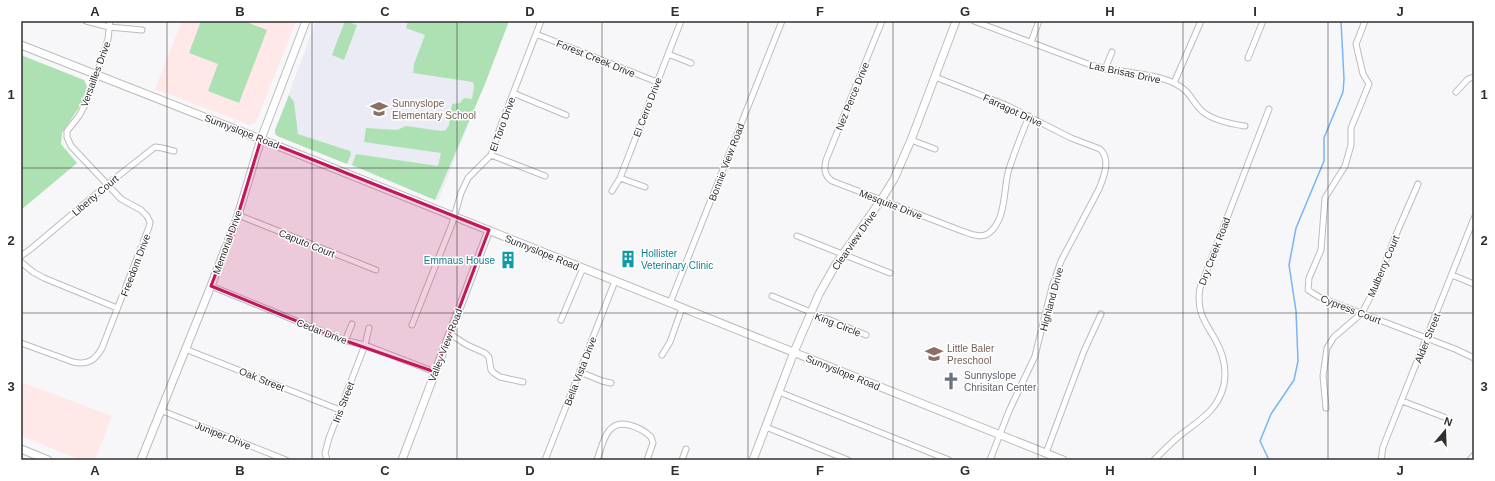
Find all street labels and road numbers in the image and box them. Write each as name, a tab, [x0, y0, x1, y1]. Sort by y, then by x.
street label: Forest Creek Drive	[555, 38, 637, 79]
street label: Versailles Drive	[79, 40, 113, 108]
street label: Nez Perce Drive	[834, 60, 871, 132]
street label: Las Brisas Drive	[1088, 60, 1162, 86]
street label: El Cerro Drive	[631, 75, 664, 138]
street label: Farragot Drive	[982, 92, 1044, 129]
street label: El Toro Drive	[488, 95, 518, 153]
street label: Sunnyslope Road	[203, 112, 281, 151]
street label: Bonnie View Road	[707, 122, 746, 202]
street label: Liberty Court	[70, 173, 121, 218]
street label: Mesquite Drive	[858, 187, 924, 222]
street label: Memorial Drive	[211, 208, 244, 276]
street label: Clearview Drive	[830, 208, 879, 272]
street label: Dry Creek Road	[1196, 216, 1232, 287]
street label: Caputo Court	[277, 227, 337, 260]
street label: Freedom Drive	[118, 232, 153, 298]
street label: Sunnyslope Road	[503, 233, 580, 272]
street label: Mulberry Court	[1365, 233, 1402, 299]
street label: Highland Drive	[1038, 266, 1065, 332]
street label: Cypress Court	[1319, 293, 1383, 326]
street label: Valley View Road	[426, 307, 464, 383]
street label: King Circle	[813, 310, 863, 339]
street label: Alder Street	[1412, 311, 1443, 365]
street label: Cedar Drive	[295, 317, 349, 346]
street label: Bella Vista Drive	[562, 335, 599, 407]
street label: Sunnyslope Road	[804, 353, 881, 392]
street label: Oak Street	[238, 365, 286, 394]
street label: Iris Street	[331, 380, 356, 424]
street label: Juniper Drive	[193, 419, 253, 452]

